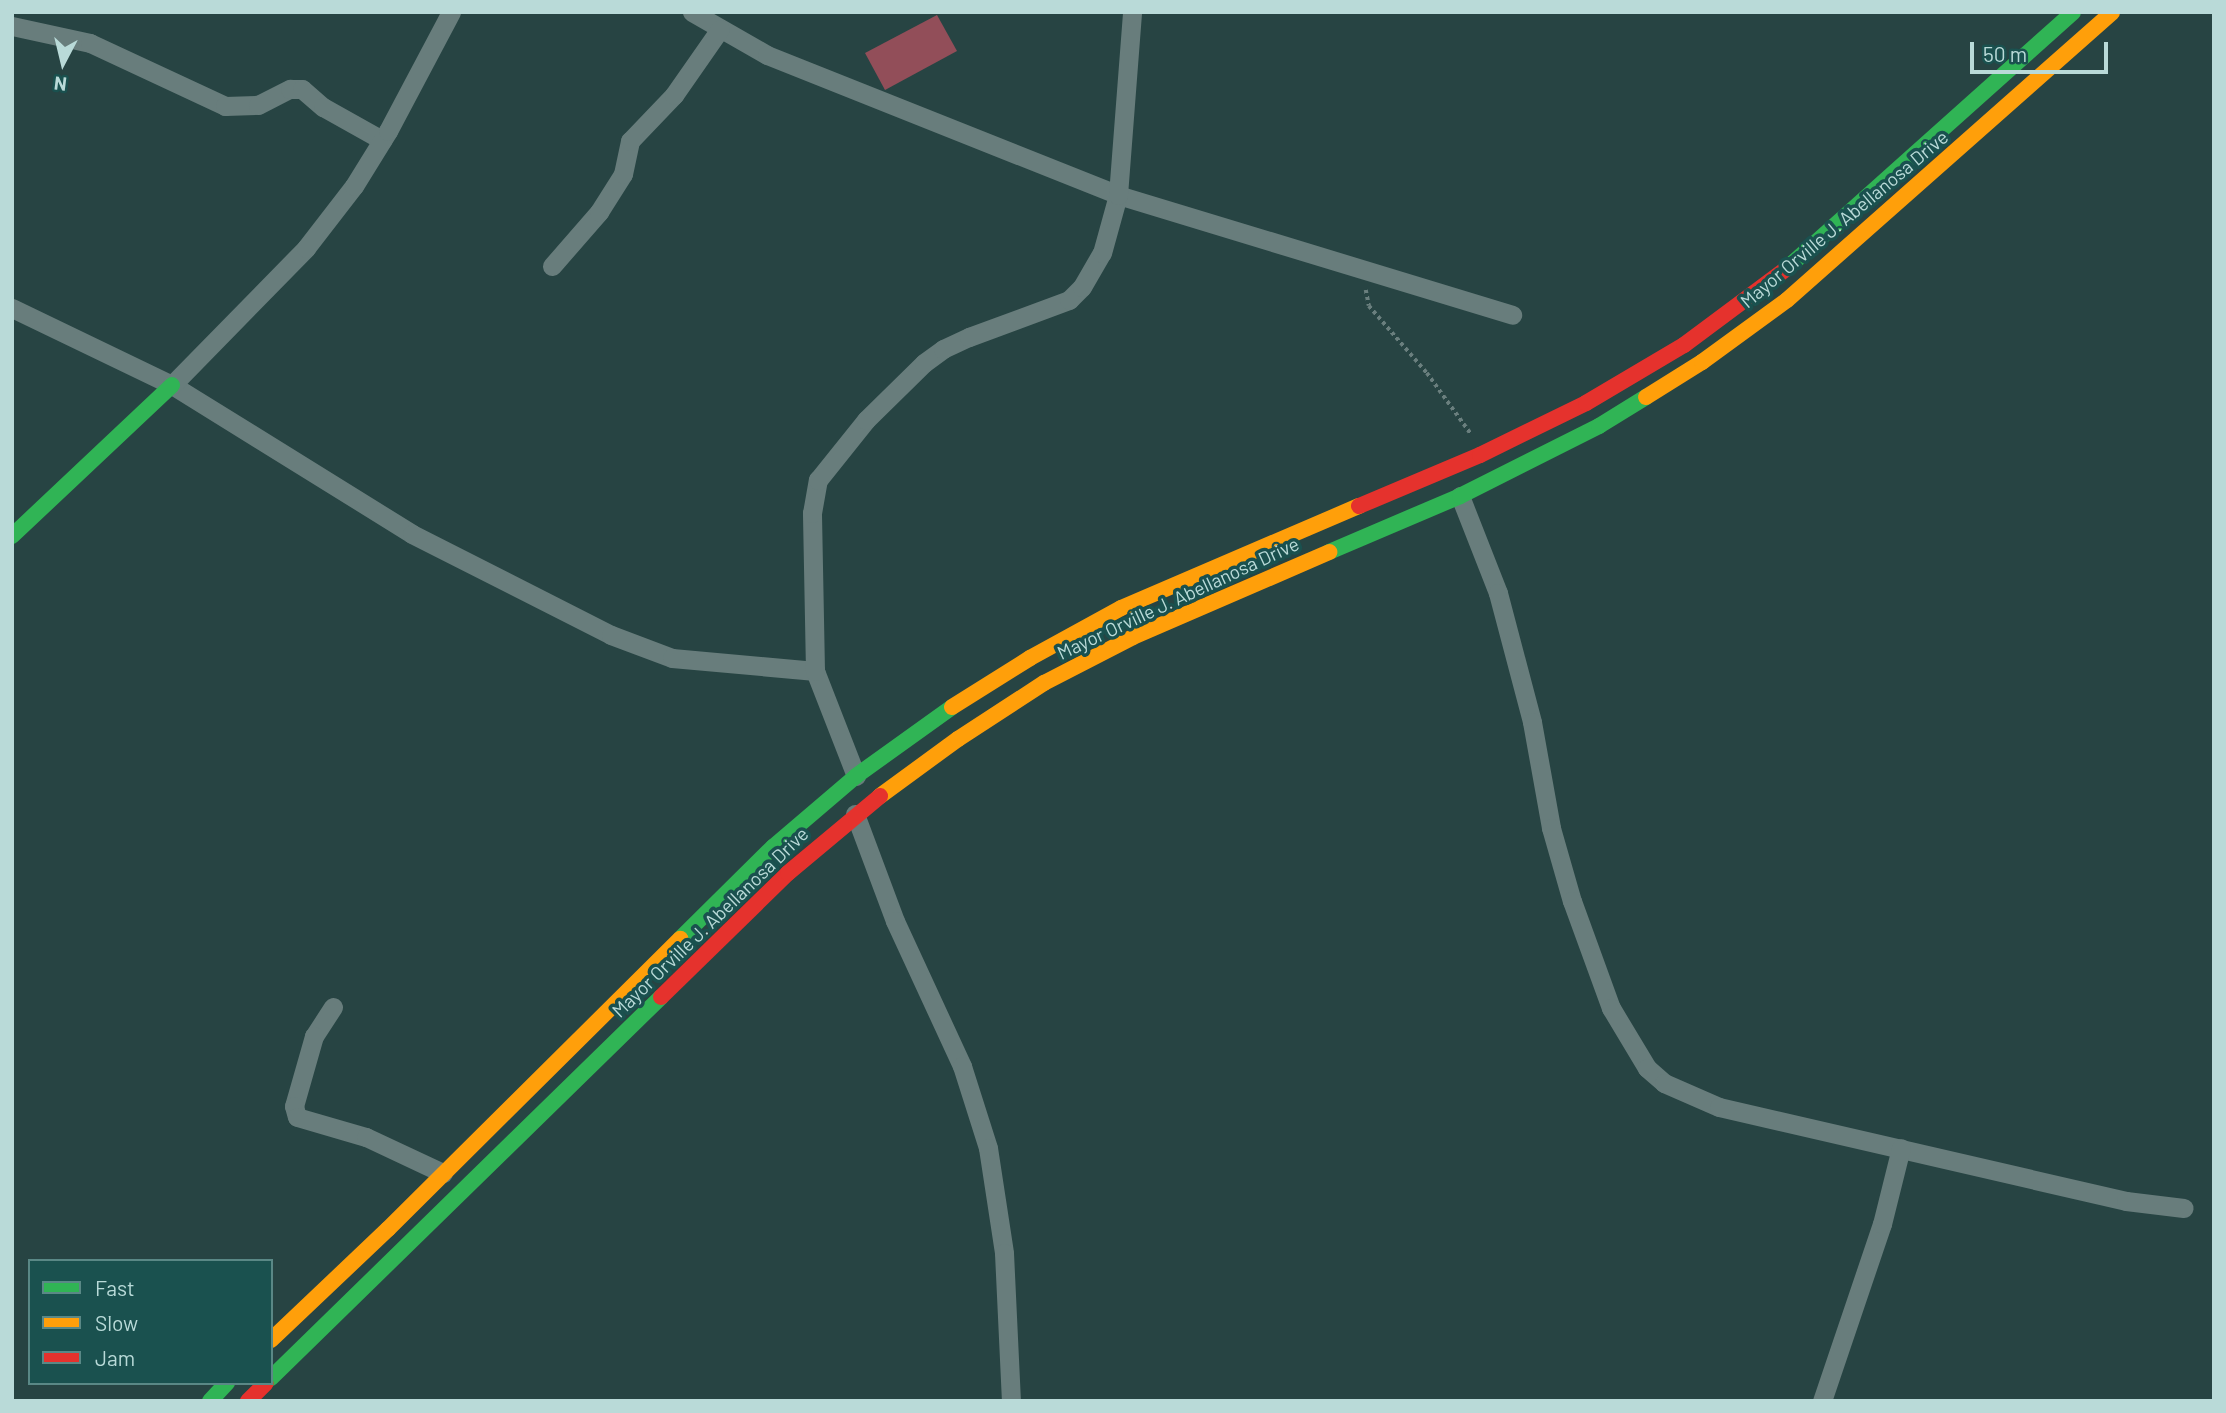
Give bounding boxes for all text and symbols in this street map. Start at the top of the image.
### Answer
north arrow [28,28,98,98]
scale bar [1974,28,2112,72]
text: 50 m [1983,41,2027,66]
text: N [53,72,68,97]
street label: Mayor Orville J. Abellanosa Drive [1736,125,1952,313]
street label: Mayor Orville J. Abellanosa Drive [1054,532,1302,664]
street label: Mayor Orville J. Abellanosa Drive [607,822,813,1022]
legend [28,1259,273,1385]
text: Fast [95,1275,135,1300]
text: Slow [95,1310,138,1335]
text: Jam [95,1345,135,1370]

